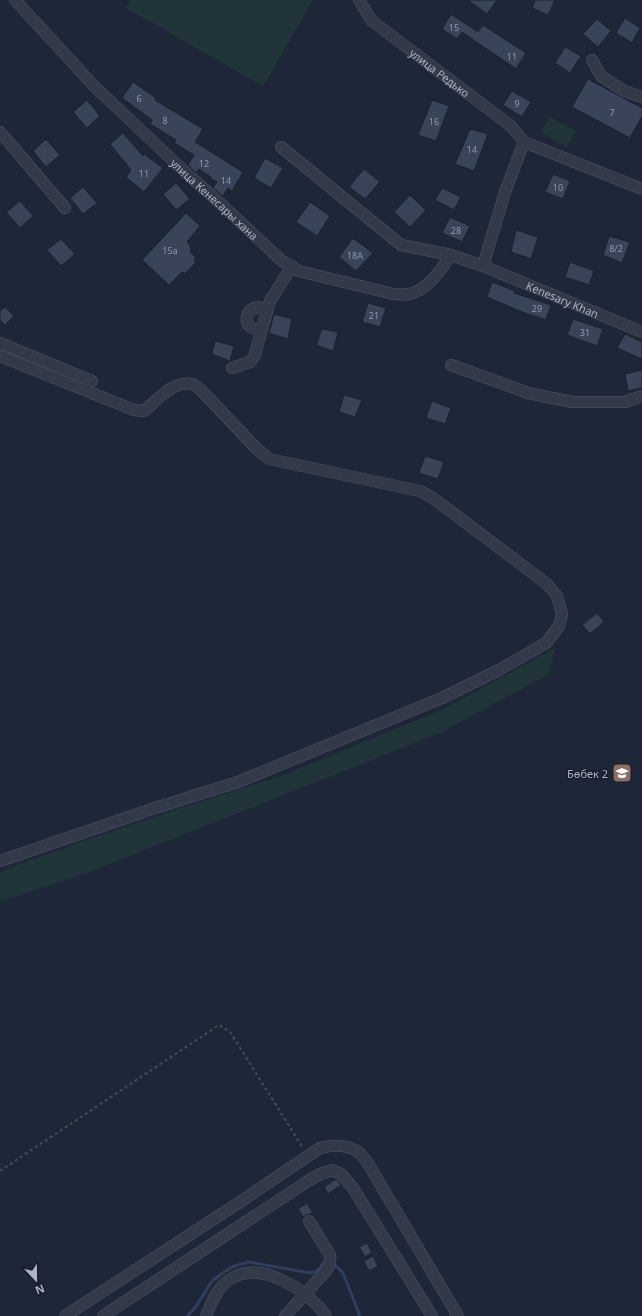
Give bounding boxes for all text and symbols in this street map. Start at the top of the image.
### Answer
house number: 15 [449,21,459,34]
street label: улица Редько [407,45,473,100]
house number: 11 [507,50,517,63]
house number: 6 [136,92,142,105]
house number: 9 [514,97,520,110]
house number: 7 [609,106,615,119]
house number: 8 [162,114,168,127]
house number: 16 [429,115,439,128]
house number: 14 [467,143,477,156]
street label: улица Кенесары хана [168,155,262,243]
house number: 12 [199,157,209,170]
house number: 11 [139,167,149,180]
house number: 14 [221,174,231,187]
house number: 10 [553,181,563,194]
house number: 28 [451,224,461,237]
house number: 8/2 [609,242,623,255]
house number: 15а [162,244,178,257]
house number: 18А [347,249,363,262]
street label: Kenesary Khan [524,277,601,321]
house number: 29 [532,302,542,315]
house number: 21 [369,309,379,322]
house number: 31 [580,326,590,339]
school or university icon: Бөбек 2 [611,762,633,784]
place label: Бөбек 2 [567,766,608,781]
north arrow [16,1260,56,1300]
text: N [33,1281,47,1298]

